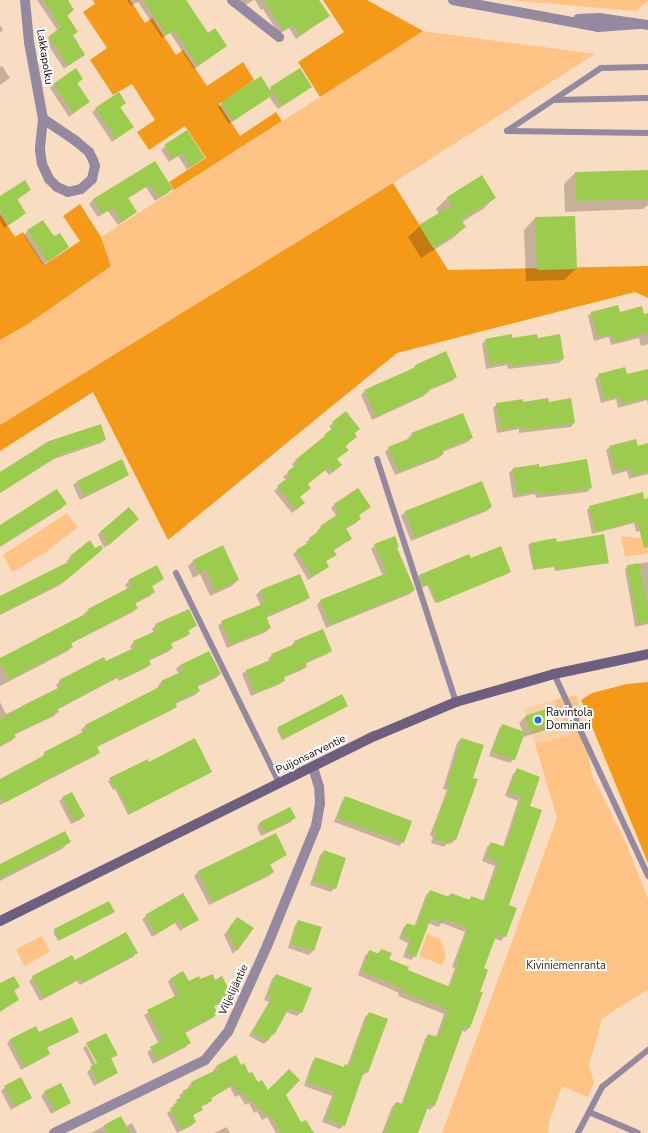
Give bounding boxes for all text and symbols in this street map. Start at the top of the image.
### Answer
street label: Lakkapolku [33,28,55,86]
place label: Ravintola Dominari [546,707,593,733]
marker: Ravintola Dominari [533,715,543,725]
street label: Puijonsarventie [274,732,348,778]
park label: Kiviniemenranta [526,959,606,973]
street label: Viljelijäntie [216,962,252,1018]

